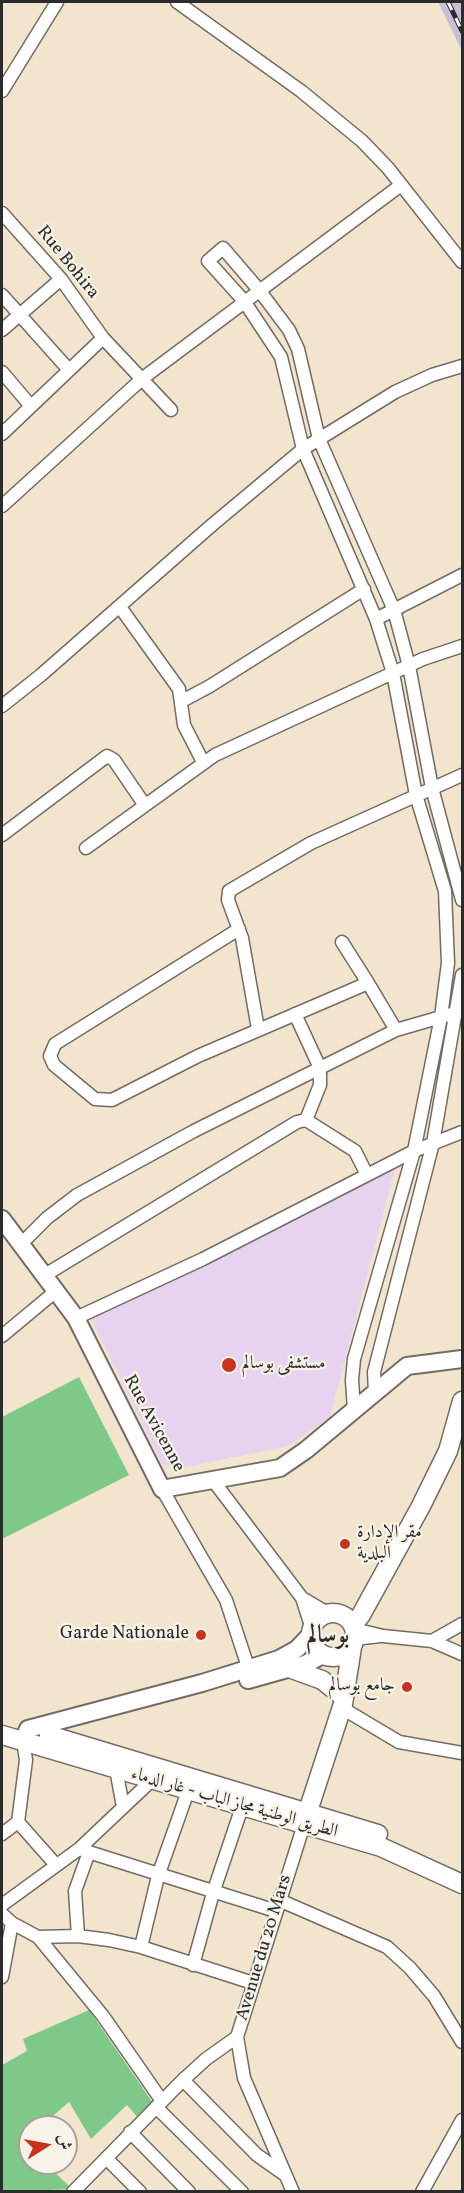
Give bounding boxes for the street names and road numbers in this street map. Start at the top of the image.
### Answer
street label: Rue Bohira [31,222,103,304]
street label: Rue Avicenne [117,1372,189,1476]
street label: الطريق الوطنية مجاز الباب - غار الدماء [128,1764,340,1844]
street label: Avenue du 20 Mars [233,1873,297,2023]

